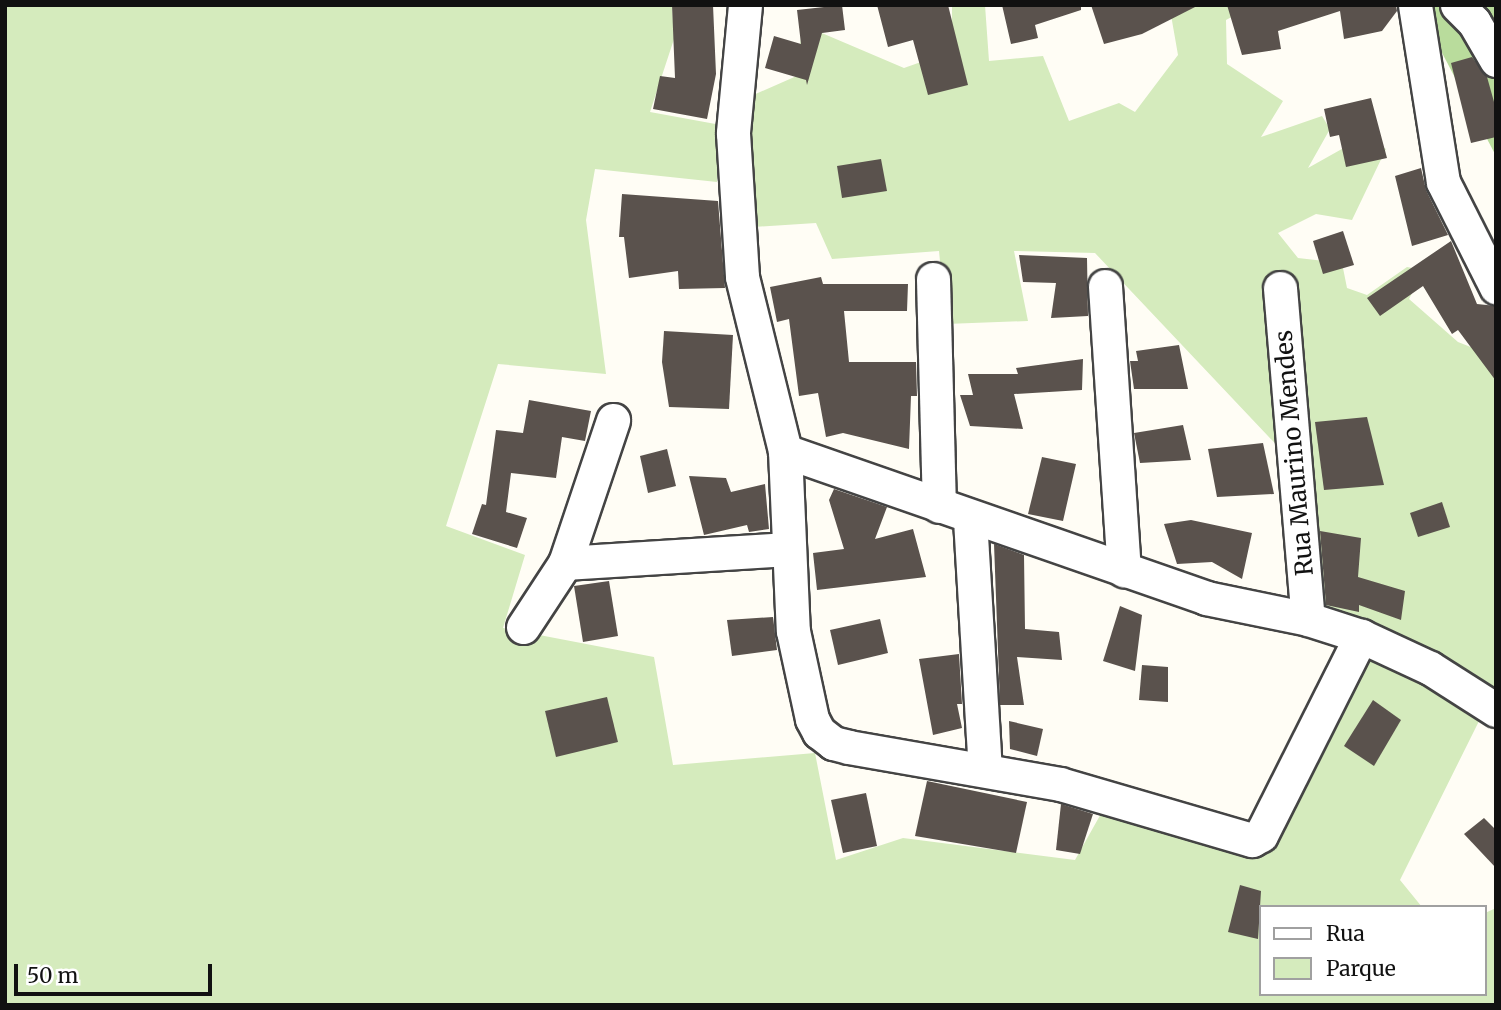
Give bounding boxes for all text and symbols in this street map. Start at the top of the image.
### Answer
street label: Rua Maurino Mendes [1269,329,1319,577]
legend [1260,905,1487,996]
text: Rua [1326,920,1365,947]
scale bar [18,950,215,994]
text: Parque [1326,955,1396,982]
text: 50 m [27,962,78,989]

